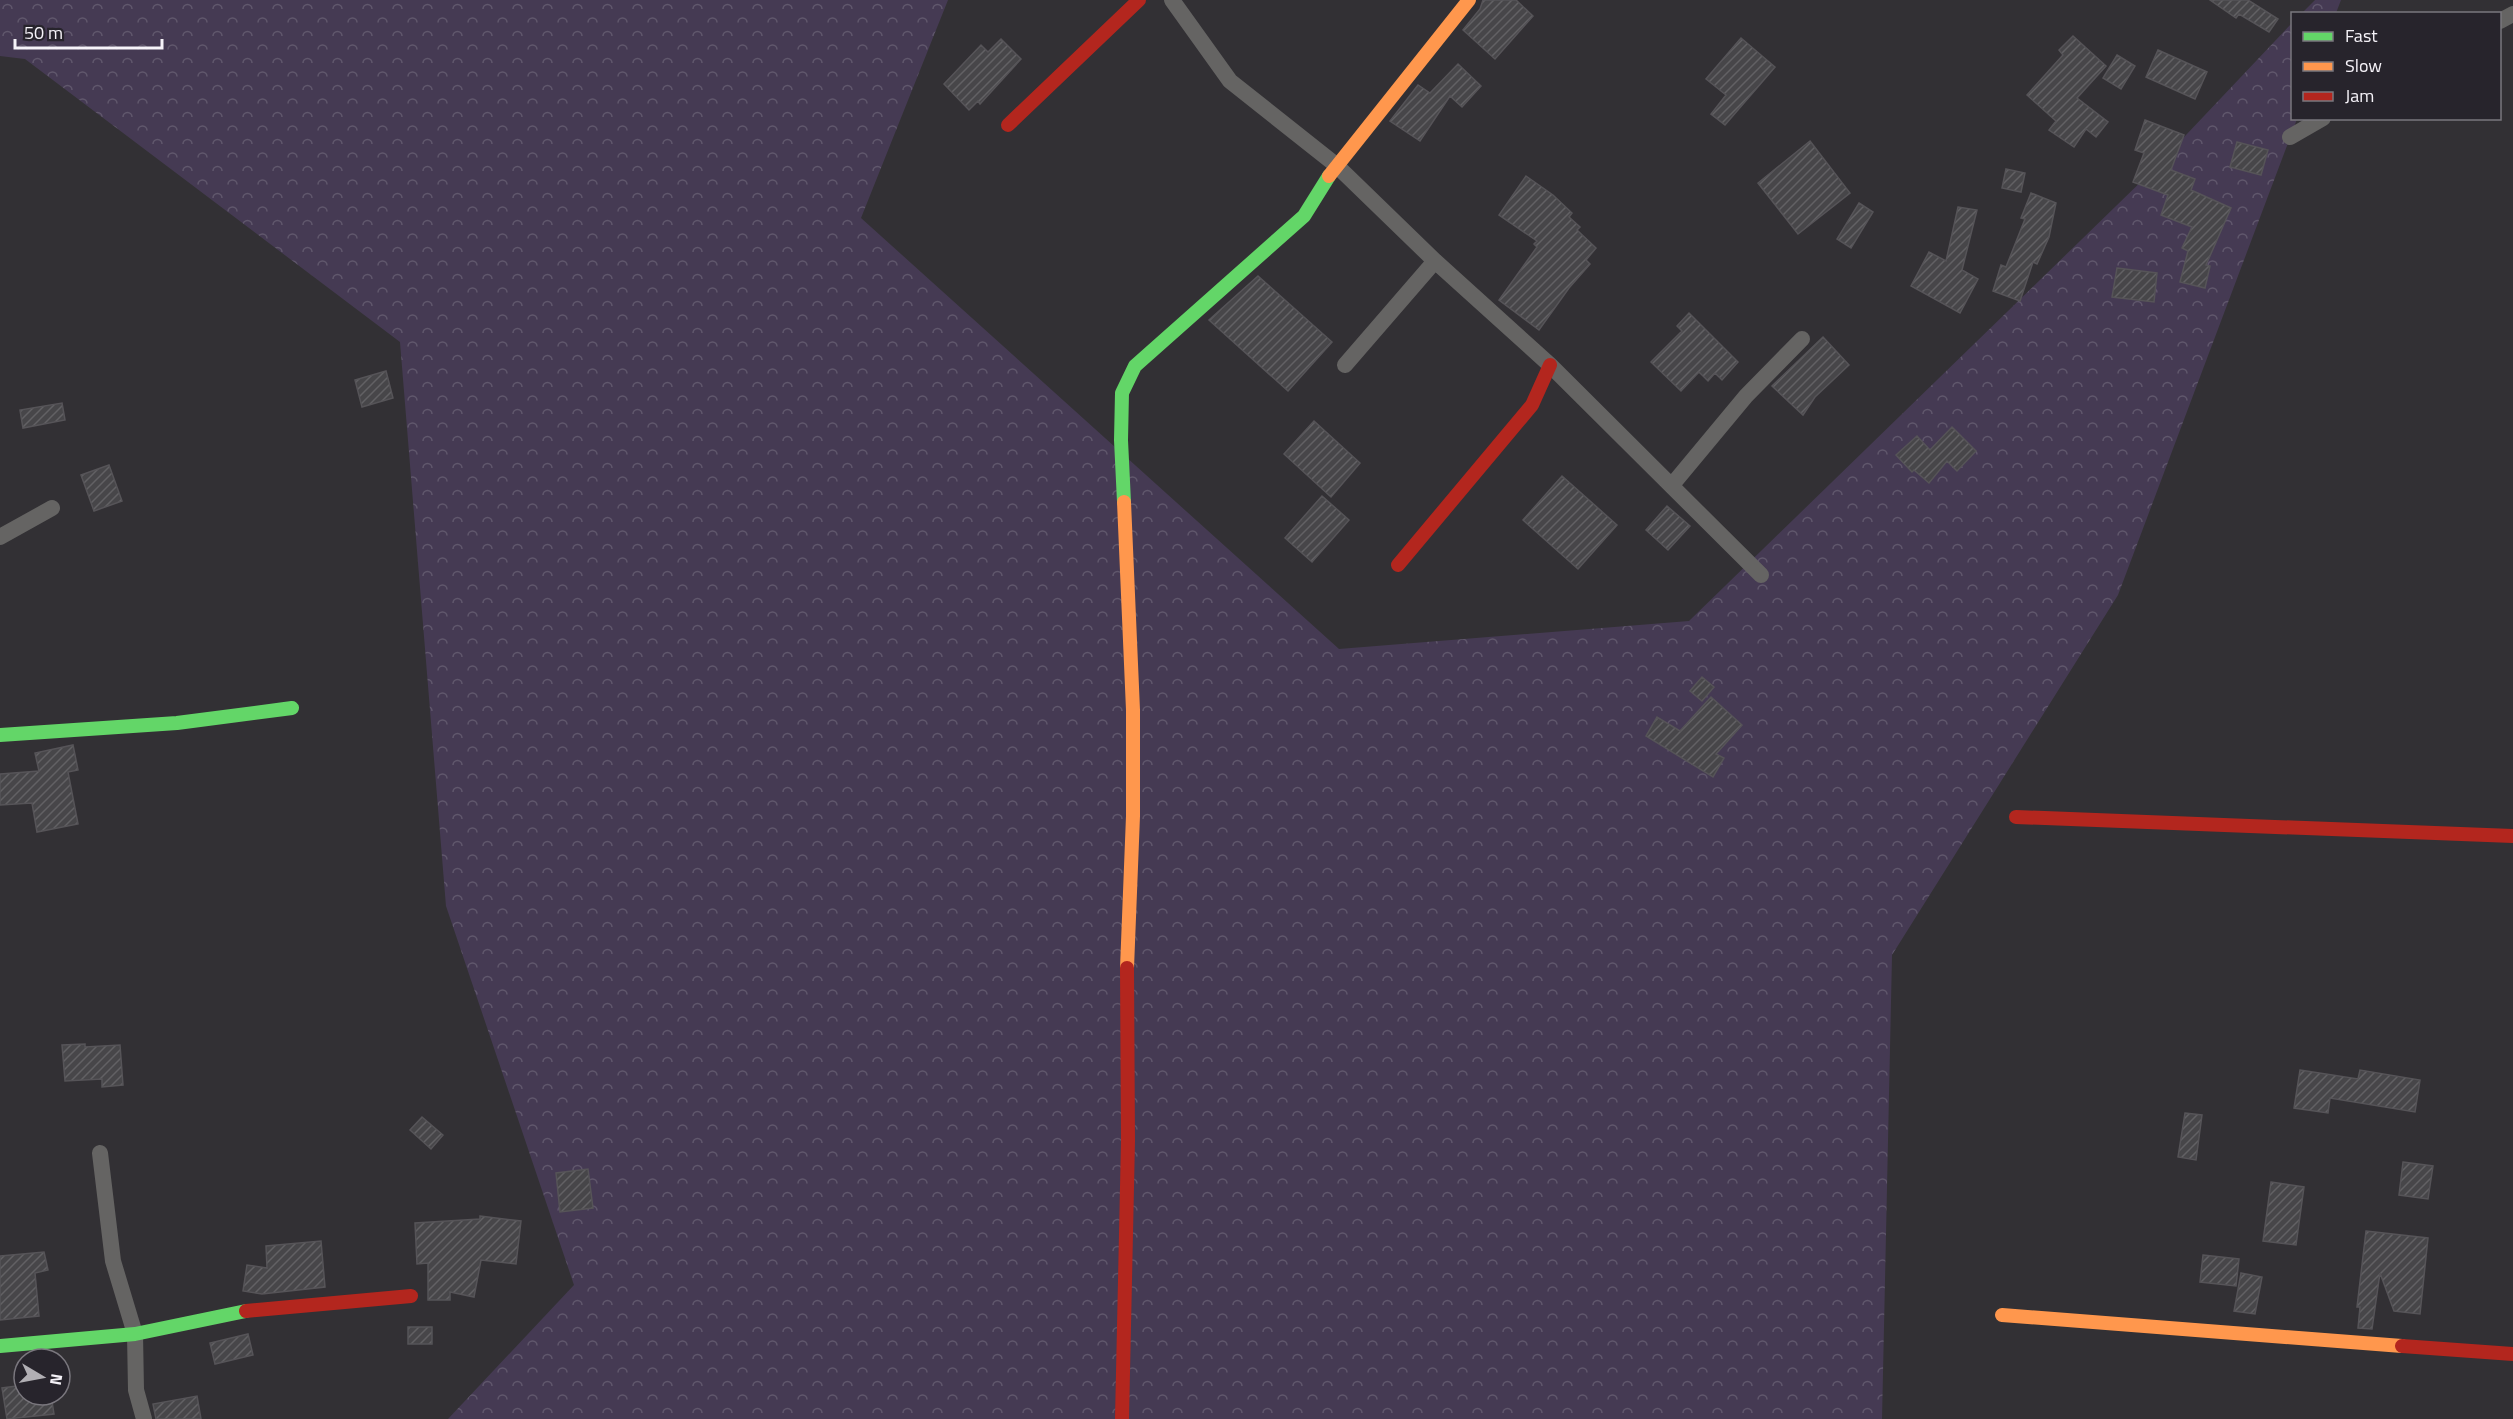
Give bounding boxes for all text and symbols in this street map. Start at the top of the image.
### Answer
scale bar [15,12,162,50]
legend [2291,12,2501,120]
text: 50 m [24,19,63,46]
text: Fast [2345,22,2378,49]
text: Slow [2345,52,2382,79]
text: Jam [2345,82,2374,109]
north arrow [12,1347,72,1407]
text: N [44,1372,70,1387]

